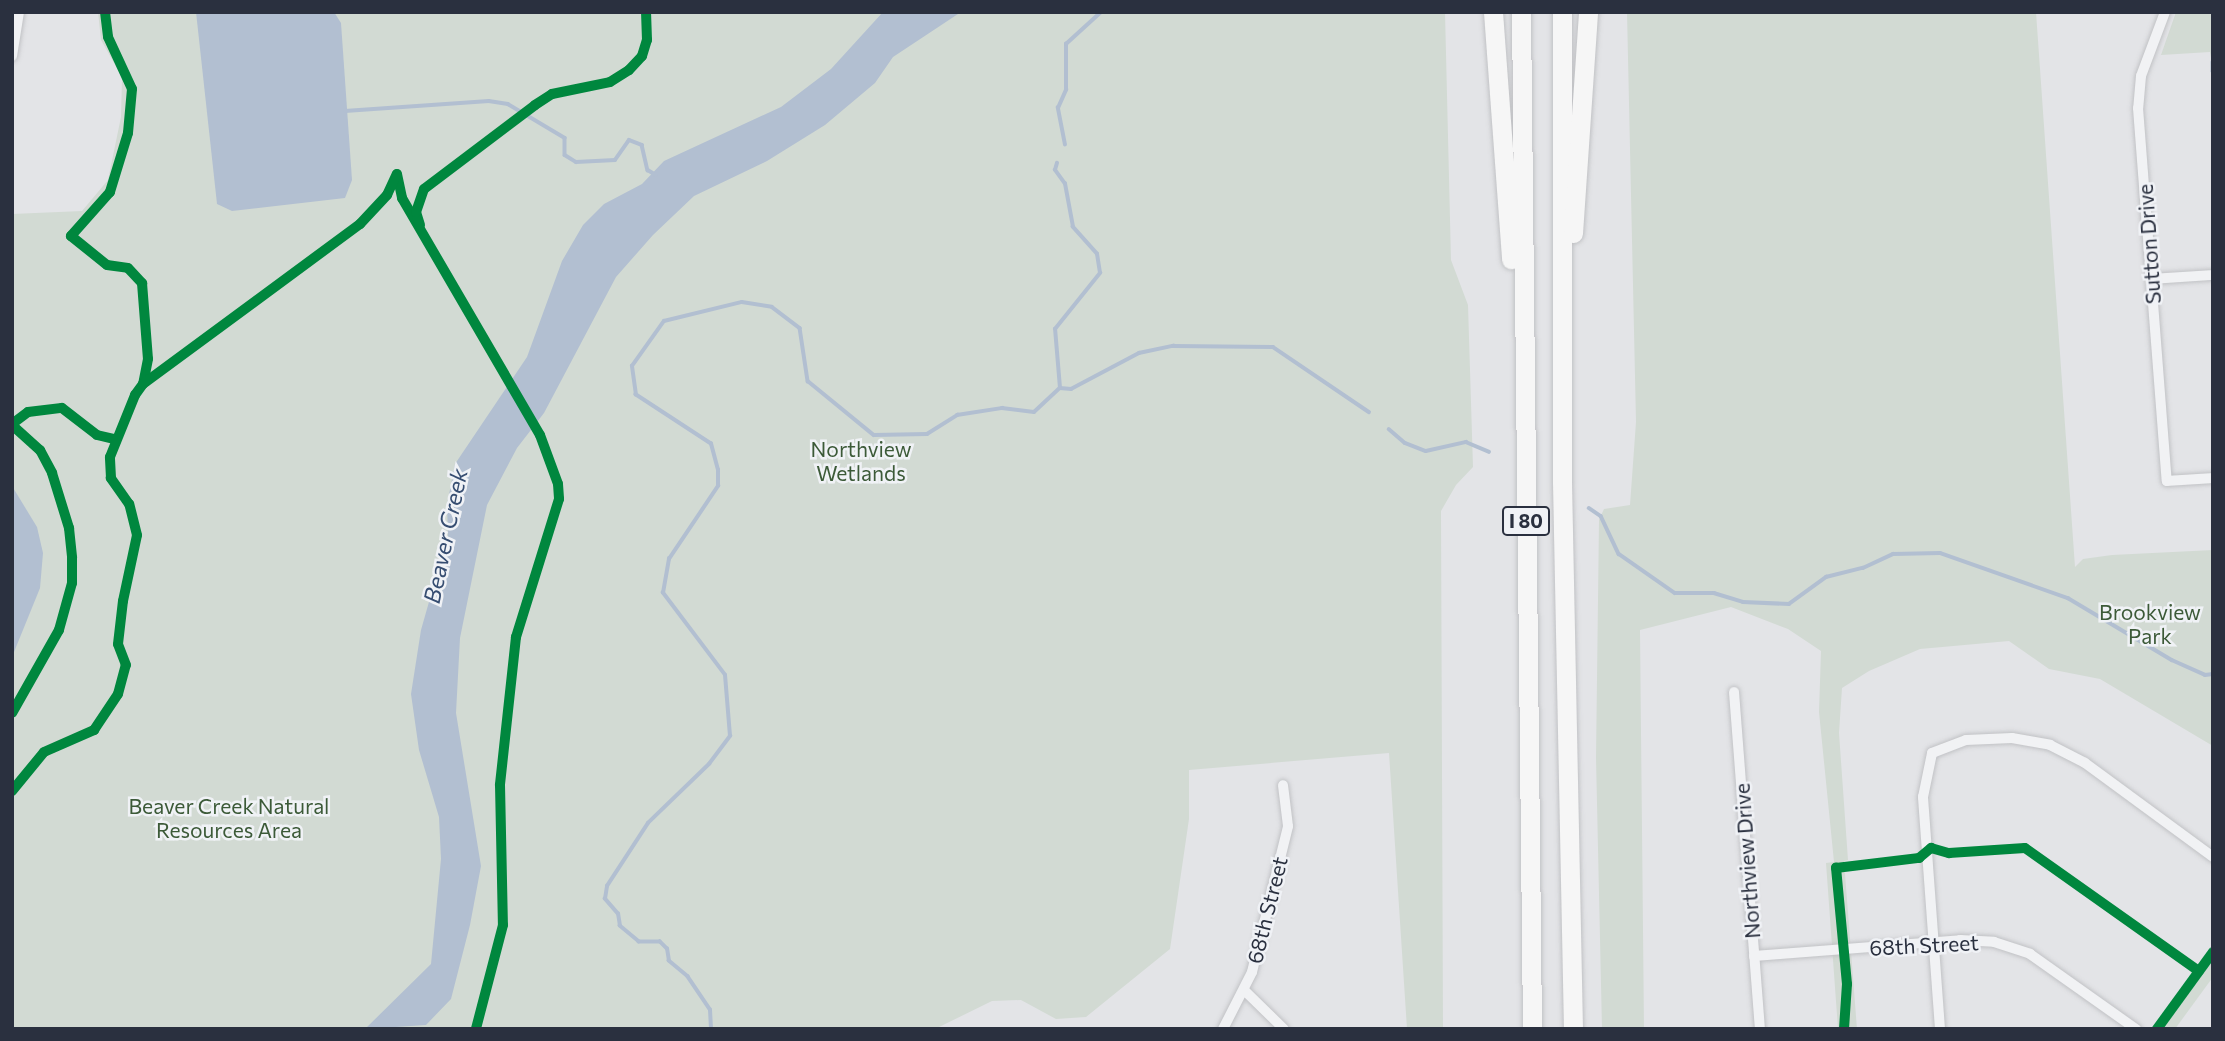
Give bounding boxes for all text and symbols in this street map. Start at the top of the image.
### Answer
street label: Sutton Drive [2132,183,2166,305]
park label: Northview Wetlands [811,436,911,486]
water label: Beaver Creek [417,466,473,606]
road number: I 80 [1502,506,1550,536]
park label: Brookview Park [2099,599,2201,649]
street label: Northview Drive [1729,782,1765,940]
park label: Beaver Creek Natural Resources Area [129,793,329,843]
street label: 68th Street [1242,854,1292,966]
street label: 68th Street [1869,930,1979,960]

